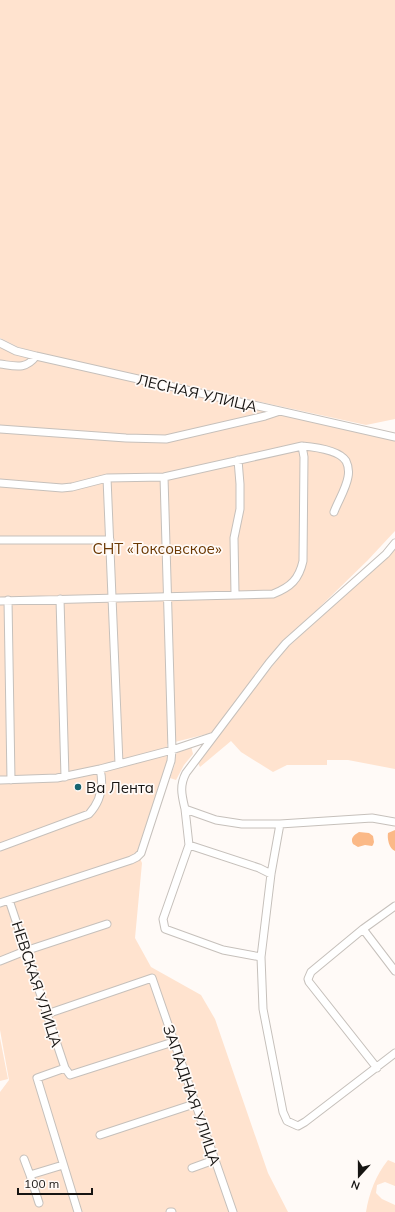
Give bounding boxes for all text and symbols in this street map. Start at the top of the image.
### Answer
street label: ЛЕСНАЯ УЛИЦА [135,370,259,416]
park label: СНТ «Токсовское» [92,539,222,558]
place label: Ва Лента [86,778,154,797]
marker: Ва Лента [73,782,83,792]
street label: НЕВСКАЯ УЛИЦА [8,919,66,1049]
street label: ЗАПАДНАЯ УЛИЦА [159,1022,225,1168]
north arrow [339,1156,379,1196]
scale bar [18,1170,92,1196]
text: 100 m [24,1176,59,1191]
text: N [349,1177,362,1193]

